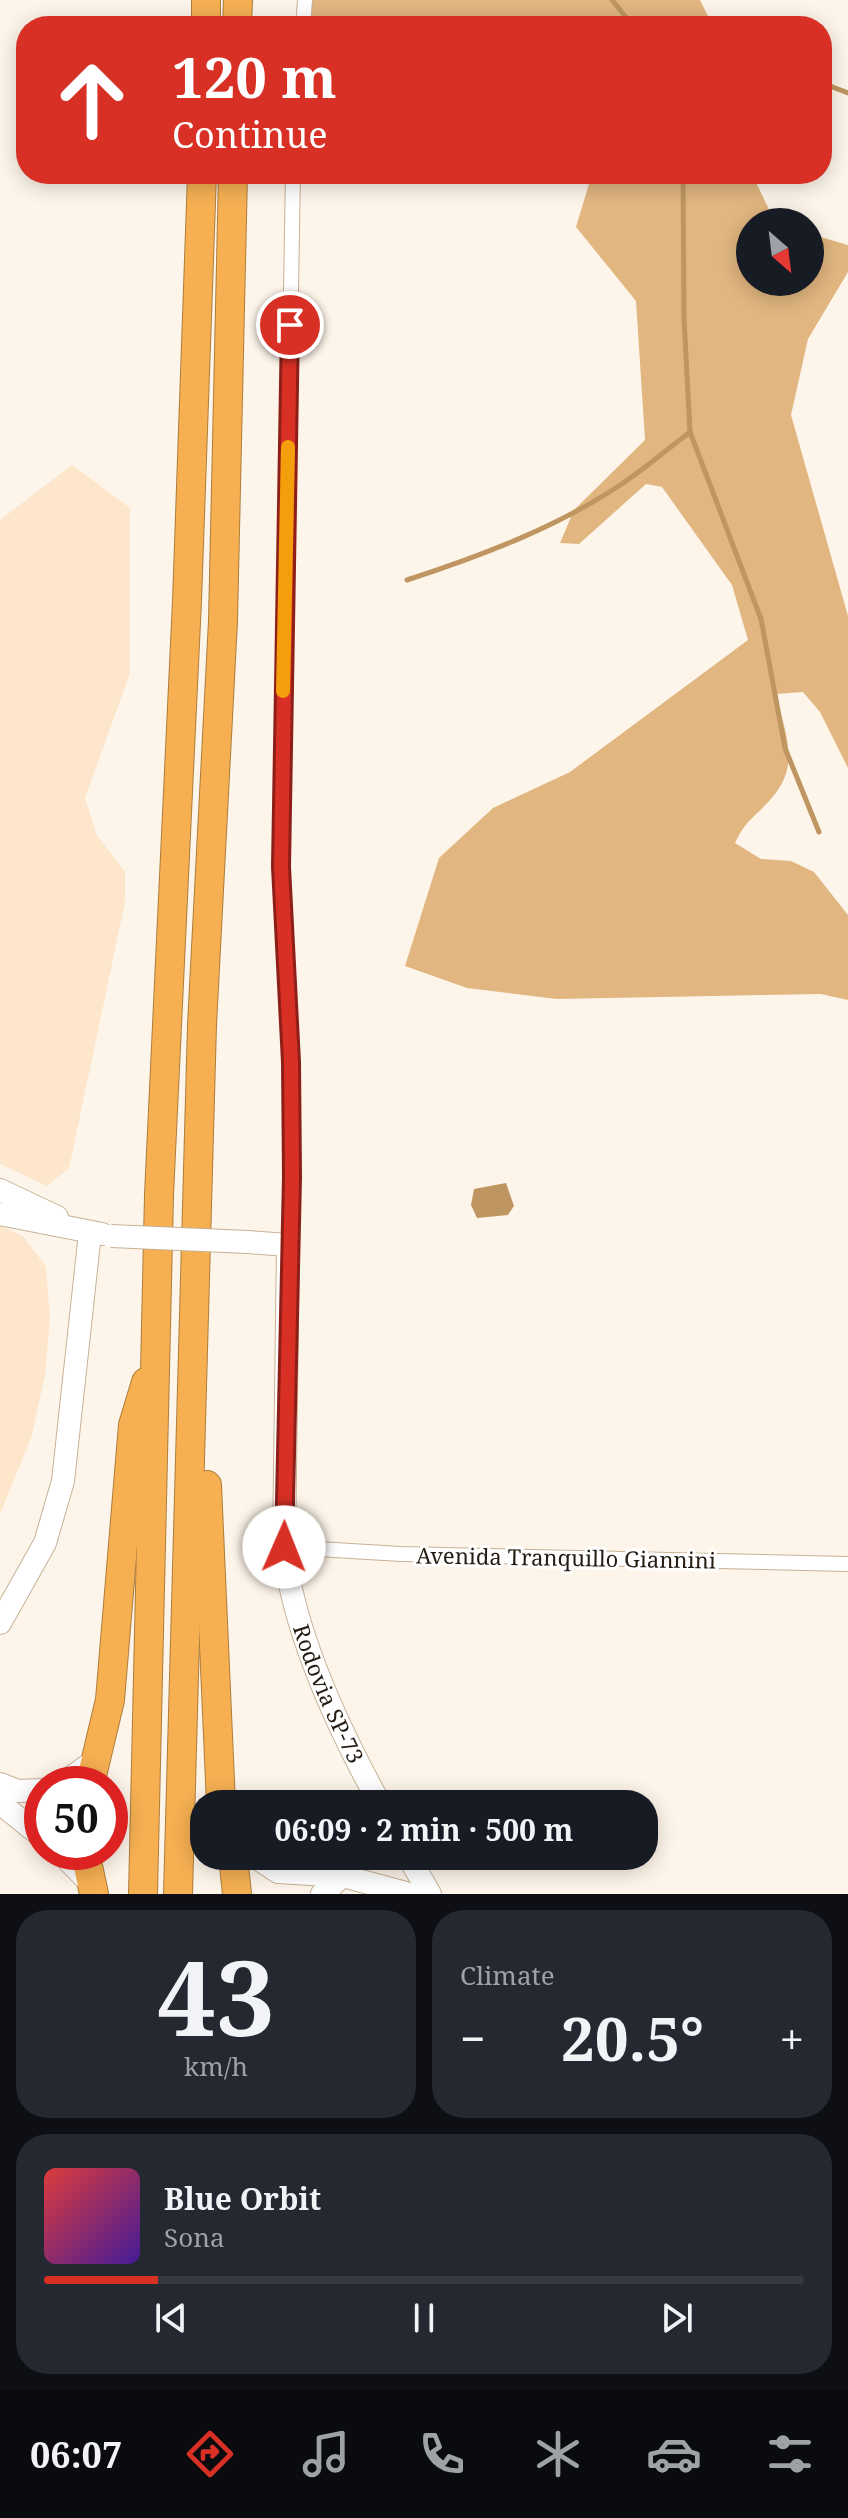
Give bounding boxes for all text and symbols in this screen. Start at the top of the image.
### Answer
text: 120 m [172,38,337,114]
icon: ahead [40,48,144,152]
text: Continue [172,110,328,159]
north arrow [736,208,824,296]
map controls [736,208,824,296]
pin [256,291,324,359]
icon: arrive [268,303,312,347]
position arrow [242,1505,326,1589]
street label: Avenida Tranquillo Giannini [416,1539,716,1575]
street label: Rodovia SP-73 [287,1620,372,1768]
speed limit sign: 50 [24,1766,128,1870]
text: 06:09 · 2 min · 500 m [275,1809,573,1850]
text: 43 [157,1925,275,2066]
text: Climate [460,1957,555,1993]
text: 20.5° [561,1997,704,2079]
text: − [460,2008,485,2068]
text: + [779,2008,804,2068]
text: km/h [184,2048,248,2084]
text: Blue Orbit [164,2178,321,2219]
text: Sona [164,2219,225,2255]
icon: previous [149,2296,193,2340]
icon: pause [402,2296,446,2340]
icon: next [655,2296,699,2340]
icon: directions [182,2426,238,2482]
icon: music [298,2426,354,2482]
icon: phone [414,2426,470,2482]
icon: climate [530,2426,586,2482]
icon: car [646,2426,702,2482]
icon: filters [762,2426,818,2482]
text: 06:07 [30,2430,122,2479]

